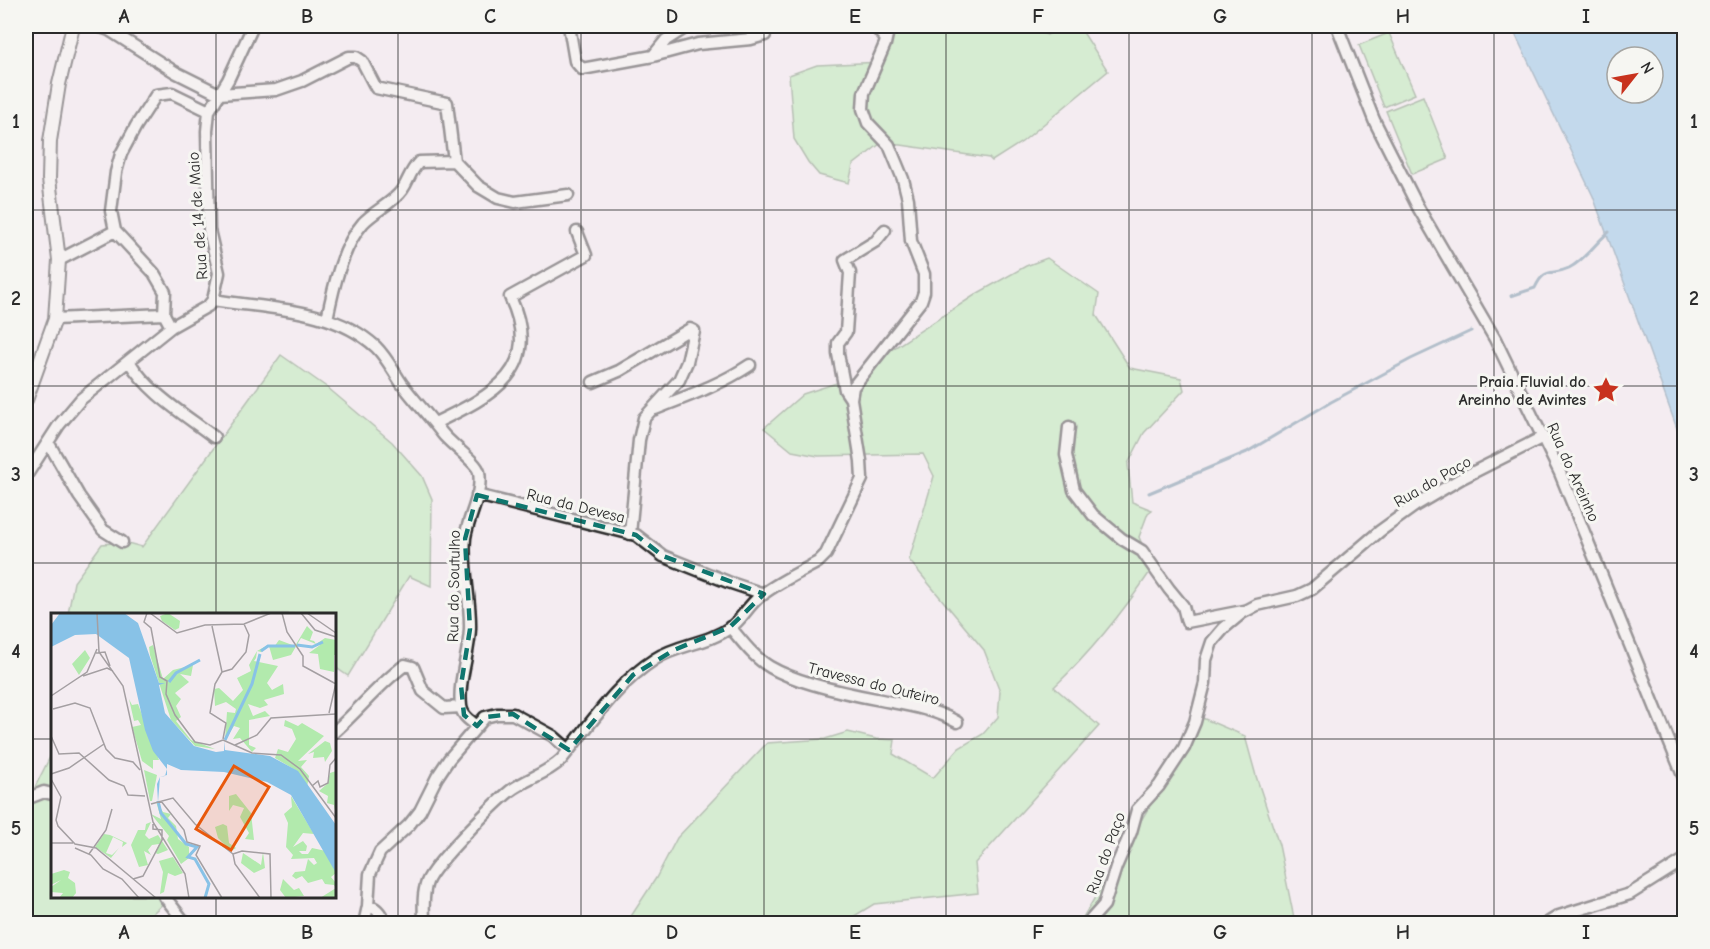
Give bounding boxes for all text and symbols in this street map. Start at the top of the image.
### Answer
text: A [118,5,130,28]
text: B [301,5,313,28]
text: C [484,5,496,28]
text: D [666,5,678,28]
text: E [849,5,861,28]
text: F [1032,5,1044,28]
text: G [1213,5,1227,28]
text: H [1396,5,1410,28]
text: I [1582,5,1590,28]
north arrow [1605,45,1665,105]
text: N [1637,59,1657,77]
text: 1 [12,110,20,133]
text: 1 [1690,110,1698,133]
street label: Rua de 14 de Maio [185,151,211,280]
text: 2 [11,287,21,310]
text: 2 [1689,287,1699,310]
place label: Praia Fluvial do Areinho de Avintes [1459,373,1586,409]
place icon: Praia Fluvial do Areinho de Avintes [1591,375,1621,405]
street label: Rua do Areinho [1543,420,1603,525]
street label: Rua do Paço [1391,452,1474,511]
text: 3 [11,463,21,486]
text: 3 [1689,463,1699,486]
street label: Rua da Devesa [525,485,627,527]
street label: Rua do Soutulho [444,530,464,642]
inset map [51,613,336,898]
text: 4 [11,640,21,663]
text: 4 [1689,640,1699,663]
street label: Travessa do Outeiro [806,659,941,709]
street label: Rua do Paço [1083,810,1129,897]
text: 5 [11,817,21,840]
text: 5 [1689,817,1699,840]
text: A [118,921,130,944]
text: B [301,921,313,944]
text: C [484,921,496,944]
text: D [666,921,678,944]
text: E [849,921,861,944]
text: F [1032,921,1044,944]
text: G [1213,921,1227,944]
text: H [1396,921,1410,944]
text: I [1582,921,1590,944]

